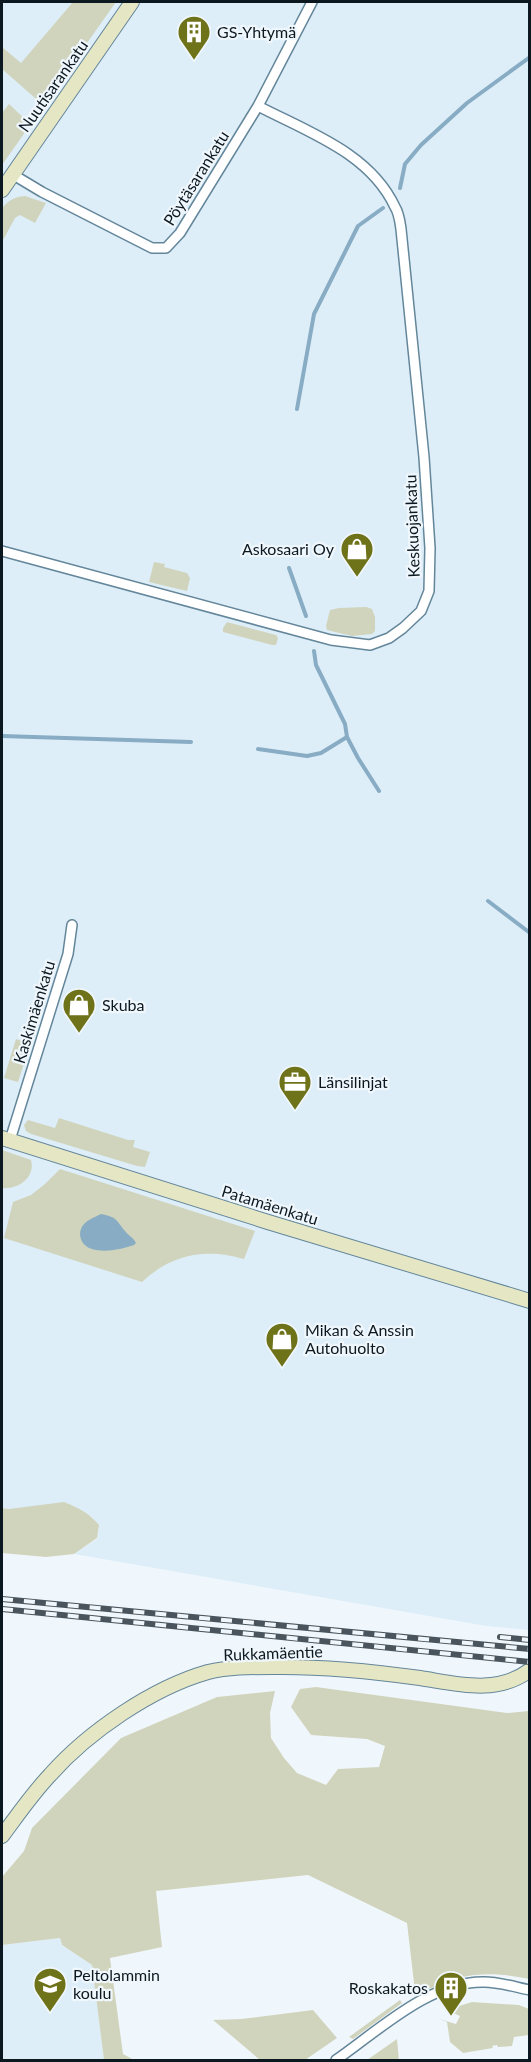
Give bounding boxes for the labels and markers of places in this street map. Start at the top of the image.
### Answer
building icon: GS-Yhtymä [176,14,212,61]
place label: GS-Yhtymä [217,22,296,41]
shop icon: Askosaari Oy [339,531,375,578]
place label: Askosaari Oy [242,539,335,558]
shop icon: Skuba [61,987,97,1034]
place label: Skuba [102,995,145,1014]
office icon: Länsilinjat [277,1064,313,1111]
place label: Länsilinjat [318,1072,388,1091]
place label: Mikan & Anssin Autohuolto [305,1320,414,1357]
shop icon: Mikan & Anssin Autohuolto [264,1321,300,1368]
place label: Peltolammin koulu [73,1965,160,2002]
school or university icon: Peltolammin koulu [32,1966,68,2013]
building icon: Roskakatos [433,1970,469,2017]
place label: Roskakatos [349,1978,428,1997]

